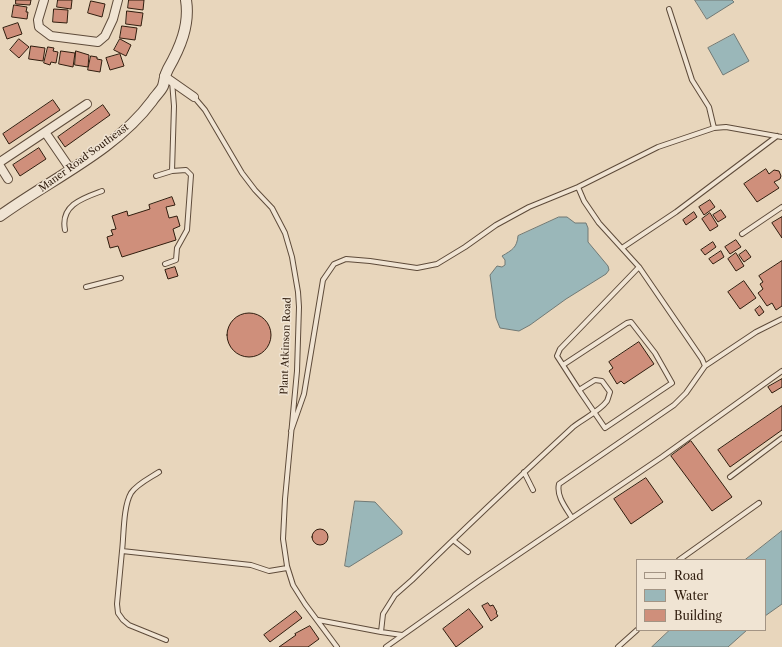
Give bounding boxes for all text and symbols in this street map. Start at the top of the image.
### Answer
street label: Maner Road Southeast [37,121,131,195]
street label: Plant Atkinson Road [278,297,294,395]
legend [636,559,766,631]
text: Road [674,568,704,583]
text: Water [674,588,708,603]
text: Building [674,608,722,623]

